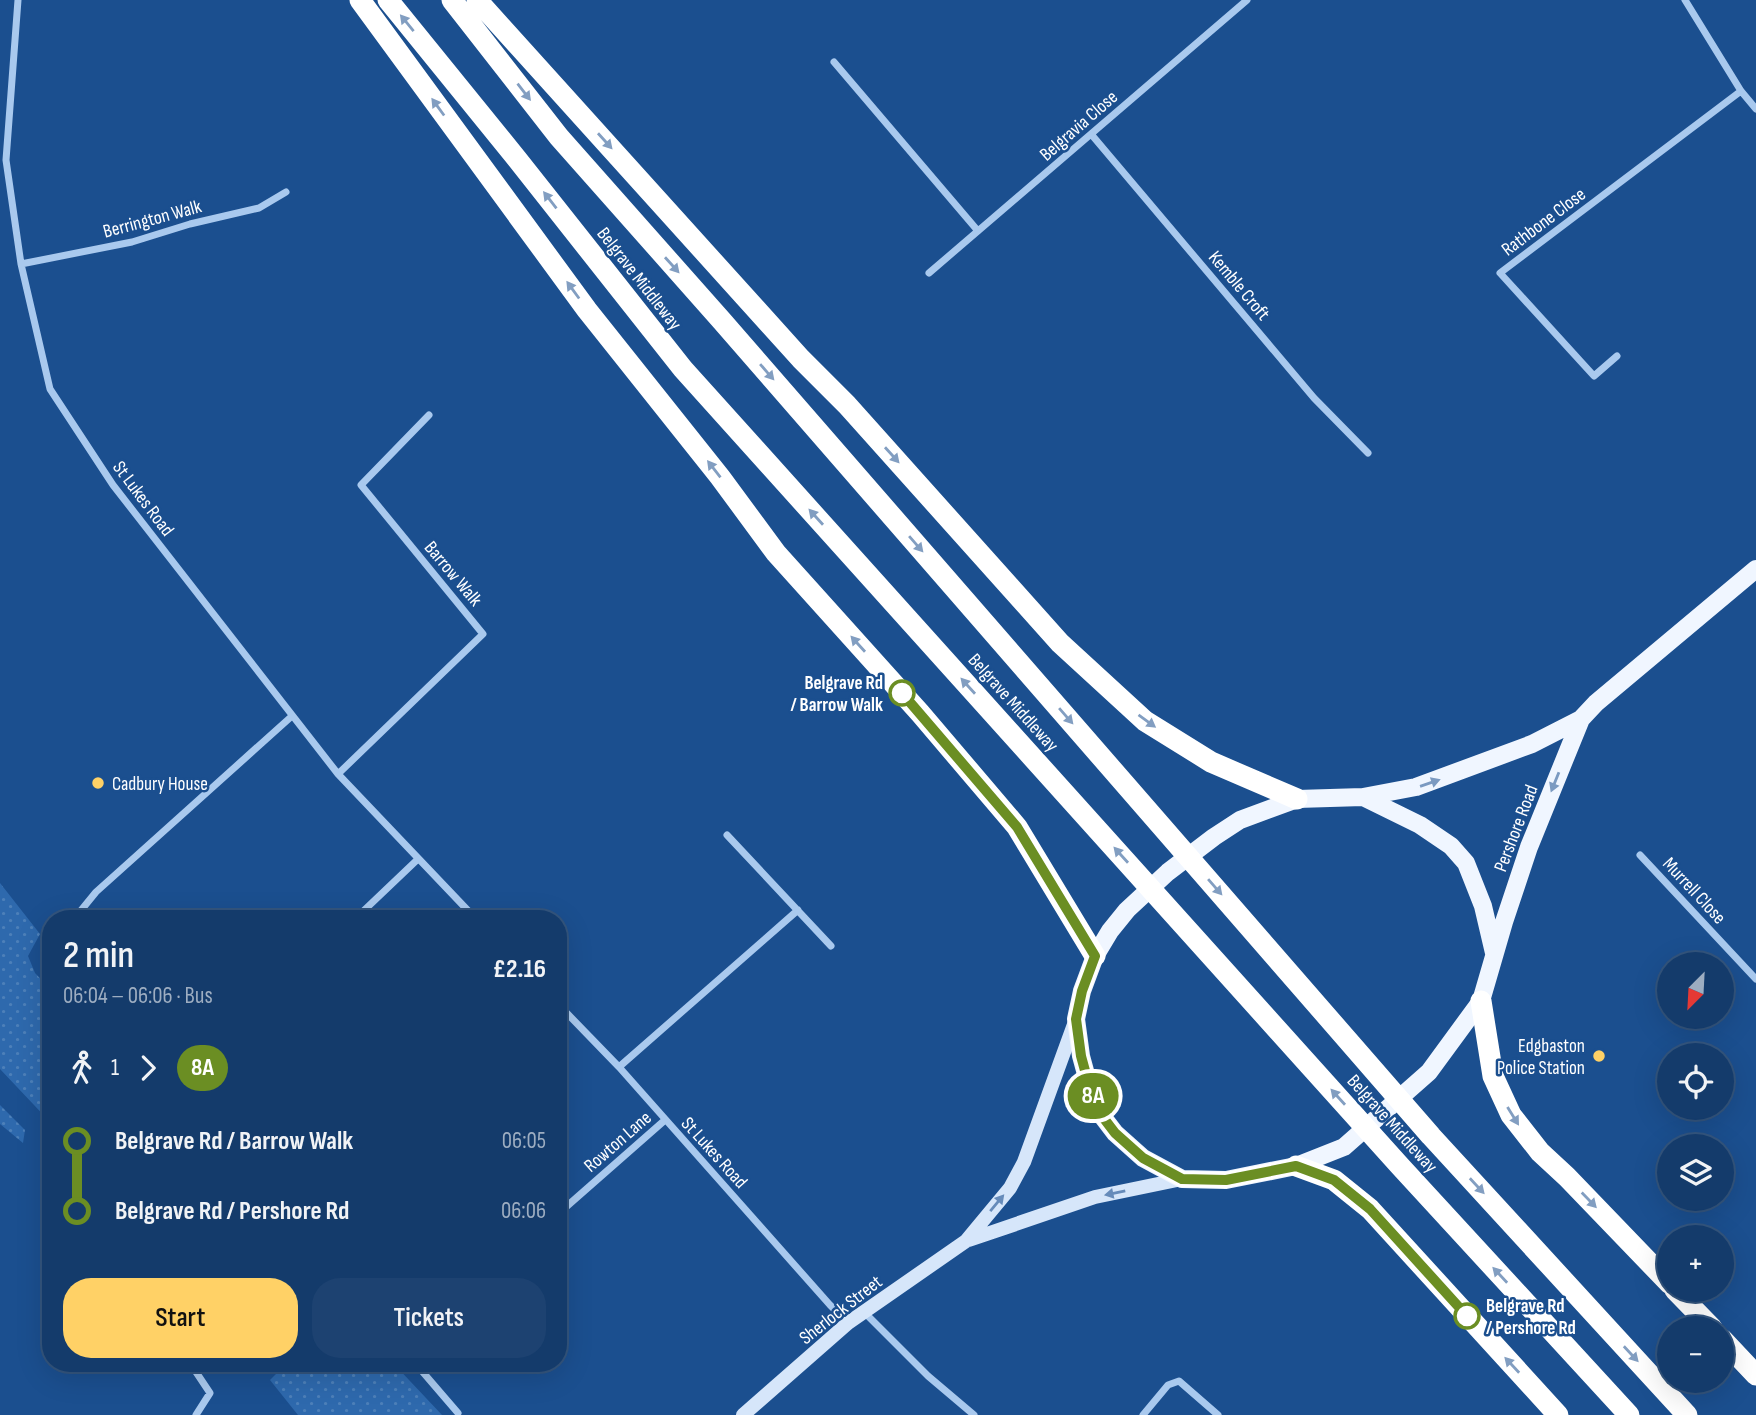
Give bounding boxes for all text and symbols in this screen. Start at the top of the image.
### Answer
one-way arrow [399,14,414,32]
one-way arrow [517,83,532,101]
street label: Belgravia Close [1035,86,1123,166]
one-way arrow [431,98,445,116]
one-way arrow [597,132,613,149]
street label: Rathbone Close [1497,183,1591,261]
one-way arrow [542,191,557,209]
street label: Berrington Walk [101,195,205,244]
street label: Belgrave Middleway [592,223,686,335]
street label: Kemble Croft [1203,247,1275,326]
one-way arrow [664,256,680,273]
one-way arrow [566,281,580,299]
one-way arrow [759,364,774,381]
one-way arrow [884,447,900,464]
street label: St Lukes Road [107,457,178,541]
one-way arrow [706,460,721,478]
one-way arrow [808,508,824,526]
one-way arrow [908,535,924,553]
street label: Barrow Walk [419,537,487,612]
one-way arrow [850,635,866,653]
street label: Belgrave Middleway [963,649,1063,757]
place label: Belgrave Rd / Barrow Walk [790,672,883,717]
one-way arrow [961,678,977,695]
marker: Belgrave Rd / Barrow Walk [889,680,915,706]
one-way arrow [1057,707,1073,724]
one-way arrow [1138,714,1156,728]
one-way arrow [1550,771,1561,792]
place label: Cadbury House [112,773,208,796]
marker: Cadbury House [90,775,106,791]
one-way arrow [1420,777,1441,788]
street label: Pershore Road [1489,782,1543,875]
one-way arrow [1113,847,1129,864]
street label: Murrell Close [1657,853,1730,929]
one-way arrow [1207,879,1222,896]
text: 2 min [63,933,134,978]
north arrow [1657,952,1734,1029]
map controls [1657,952,1734,1393]
text: £2.16 [493,954,546,985]
text: 06:04 – 06:06 · Bus [63,982,213,1010]
place label: Edgbaston Police Station [1497,1035,1585,1080]
button: locate [1657,1043,1734,1120]
marker: Edgbaston Police Station [1591,1048,1607,1064]
icon: walk [63,1049,101,1087]
icon: forward [129,1049,167,1087]
text: 8A [191,1053,214,1082]
text: 1 [111,1054,119,1082]
street label: Belgrave Middleway [1342,1070,1442,1178]
line badge: 8A [1062,1073,1124,1119]
text: 8A [1082,1081,1104,1110]
one-way arrow [1331,1089,1347,1106]
one-way arrow [1506,1106,1519,1126]
street label: Rowton Lane [580,1107,656,1178]
street label: St Lukes Road [676,1113,752,1193]
text: Belgrave Rd / Barrow Walk [115,1126,353,1157]
text: 06:05 [502,1127,546,1155]
button: layers [1657,1134,1734,1211]
one-way arrow [1469,1177,1485,1195]
one-way arrow [1104,1188,1126,1199]
one-way arrow [1580,1191,1596,1208]
one-way arrow [990,1195,1005,1213]
text: Belgrave Rd / Pershore Rd [115,1196,349,1227]
text: 06:06 [501,1197,546,1225]
button: + [1657,1225,1734,1302]
one-way arrow [1493,1266,1509,1283]
street label: Sherlock Street [795,1271,887,1350]
button: Start [63,1278,298,1358]
button: Tickets [312,1278,546,1358]
place label: Belgrave Rd / Pershore Rd [1486,1295,1576,1340]
marker: Belgrave Rd / Pershore Rd [1454,1303,1480,1329]
button: − [1657,1316,1734,1393]
one-way arrow [1622,1345,1638,1362]
one-way arrow [1504,1356,1520,1374]

